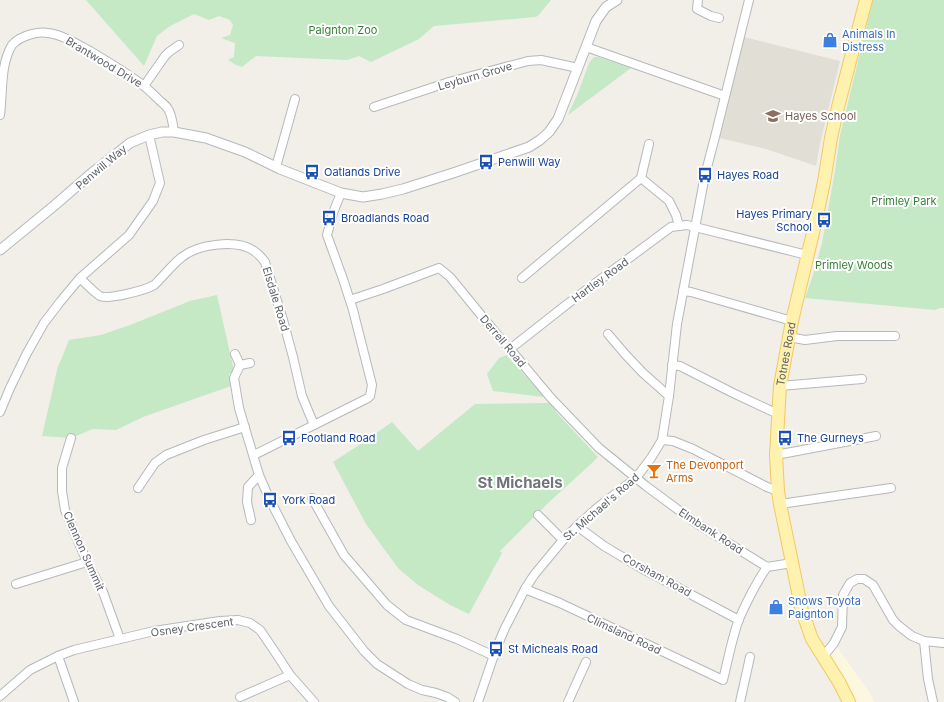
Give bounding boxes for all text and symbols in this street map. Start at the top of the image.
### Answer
park label: Paignton Zoo [309,23,378,37]
place label: Animals In Distress [842,27,896,54]
shop icon: Animals In Distress [821,31,839,49]
street label: Brantwood Drive [63,34,145,90]
street label: Leyburn Grove [436,59,514,93]
school or university icon: Hayes School [764,107,782,125]
place label: Hayes School [785,109,856,123]
street label: Penwill Way [73,142,129,192]
bus stop icon: Penwill Way [477,153,495,171]
place label: Penwill Way [498,155,560,169]
bus stop icon: Oatlands Drive [303,163,321,181]
place label: Oatlands Drive [324,165,400,179]
bus stop icon: Hayes Road [696,166,714,184]
place label: Hayes Road [717,168,779,182]
park label: Primley Park [871,194,937,208]
place label: Hayes Primary School [736,207,812,234]
bus stop icon: Broadlands Road [320,209,338,227]
place label: Broadlands Road [341,211,429,225]
bus stop icon: Hayes Primary School [815,211,833,229]
street label: Hartley Road [569,255,631,305]
park label: Primley Woods [815,258,893,272]
street label: Elsdale Road [260,265,292,333]
street label: Derrell Road [477,312,529,370]
street label: Totnes Road [773,321,799,387]
bus stop icon: Footland Road [280,429,298,447]
bus stop icon: The Gurneys [776,429,794,447]
place label: Footland Road [301,431,376,445]
place label: The Gurneys [797,431,864,445]
place label: The Devonport Arms [666,458,744,485]
bar icon: The Devonport Arms [645,462,663,480]
street label: St. Michael's Road [560,470,642,544]
district label: St Michaels [477,473,563,492]
bus stop icon: York Road [261,491,279,509]
place label: York Road [282,493,335,507]
street label: Elmbank Road [676,505,746,557]
street label: Clennon Summit [60,509,108,593]
street label: Corsham Road [620,550,694,600]
place label: Snows Toyota Paignton [788,594,861,621]
shop icon: Snows Toyota Paignton [767,598,785,616]
street label: Climsland Road [585,611,663,657]
street label: Osney Crescent [150,614,235,640]
bus stop icon: St Micheals Road [487,640,505,658]
place label: St Micheals Road [508,642,598,656]

